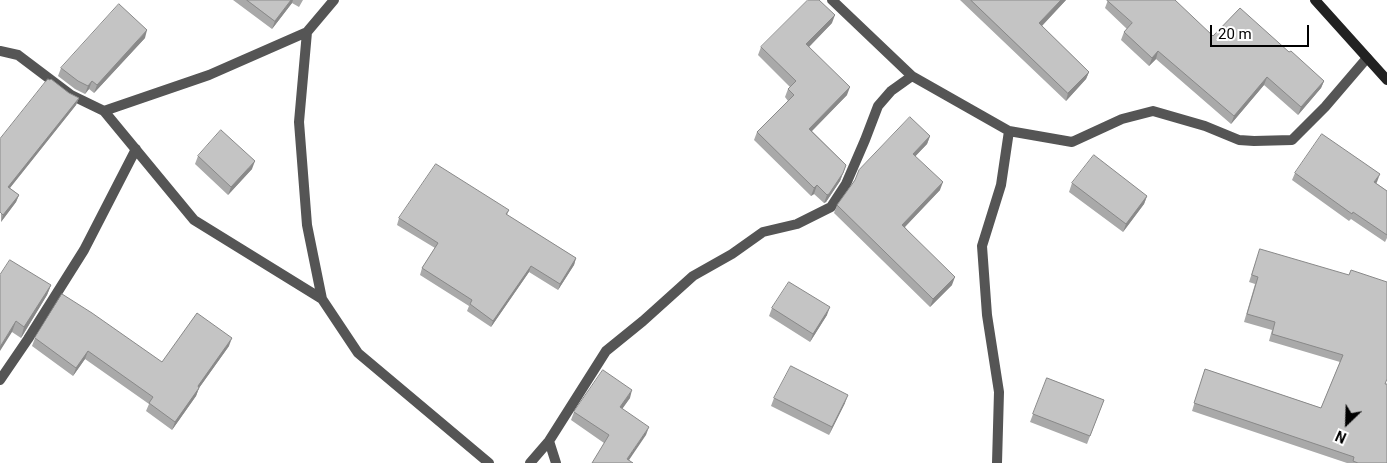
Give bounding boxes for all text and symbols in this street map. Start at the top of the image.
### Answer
scale bar [1212,15,1311,47]
text: 20 m [1218,25,1252,43]
north arrow [1322,398,1372,448]
text: N [1333,427,1349,446]

